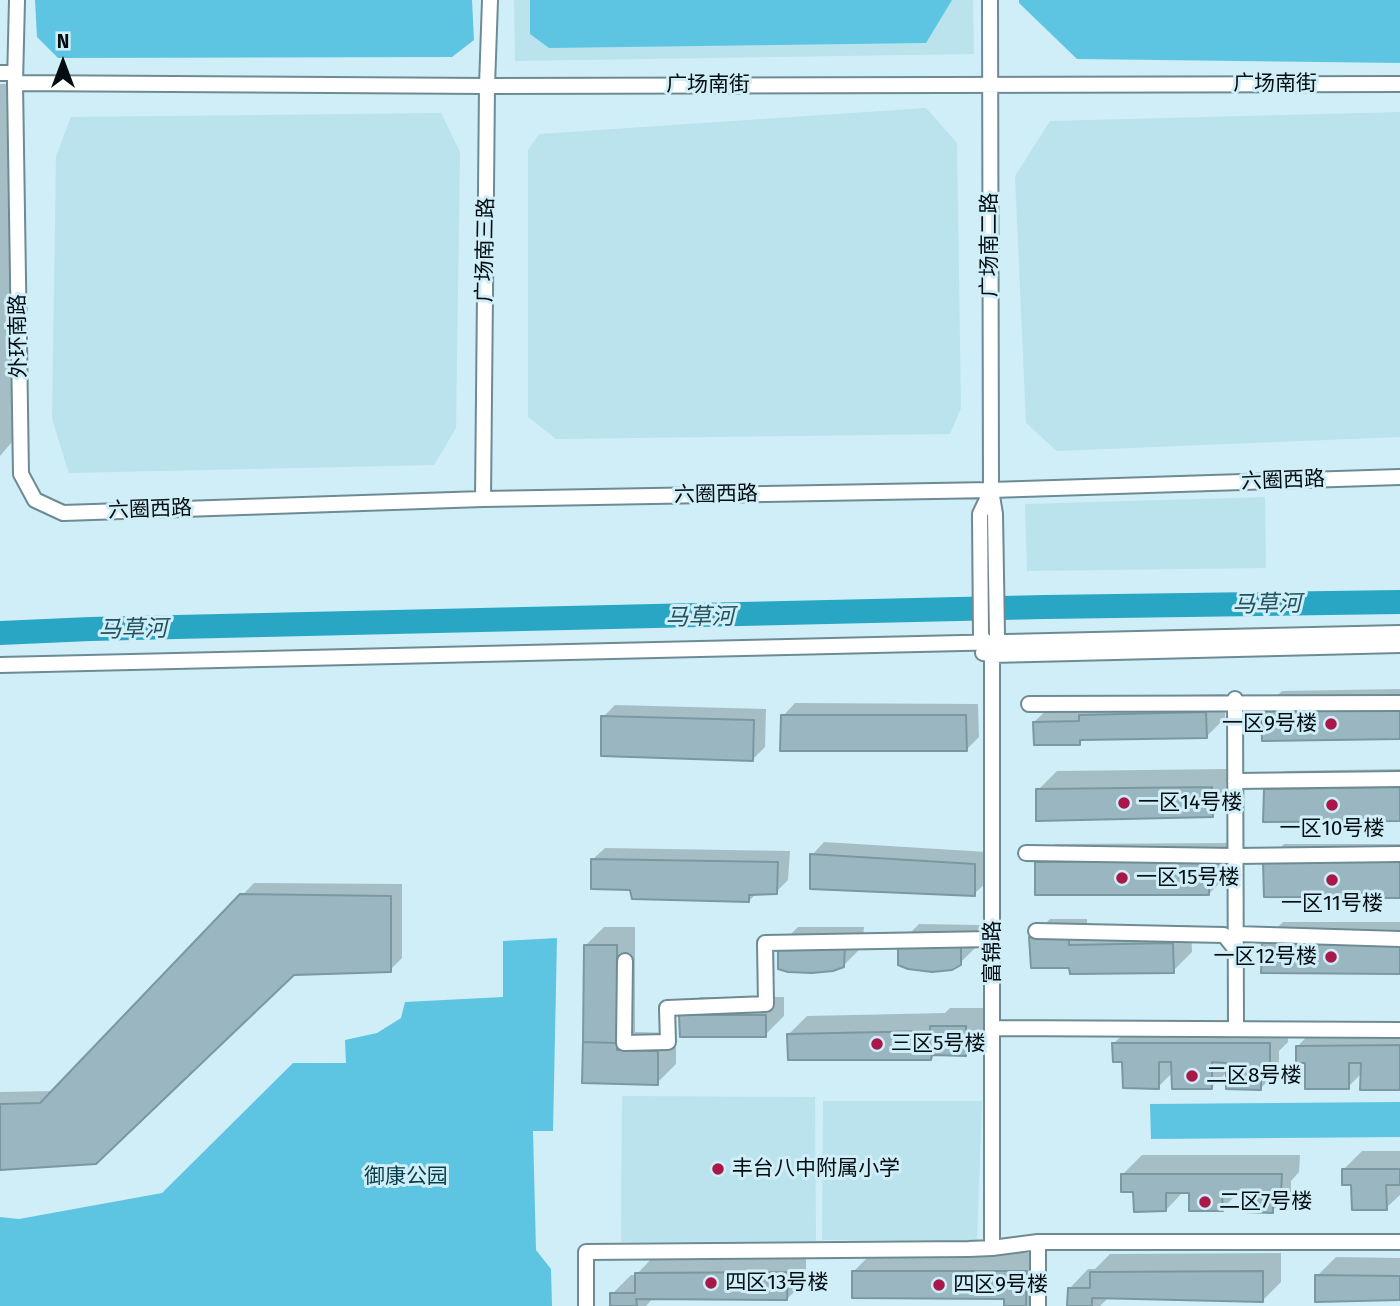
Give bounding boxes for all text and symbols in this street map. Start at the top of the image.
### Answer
north arrow [28,28,98,98]
text: N [57,30,69,53]
street label: 广场南街 [1233,71,1317,97]
street label: 广场南街 [666,72,750,98]
street label: 广场南二路 [977,193,1003,297]
street label: 广场南三路 [472,197,500,303]
street label: 外环南路 [6,294,32,378]
street label: 六圈西路 [1241,467,1325,495]
street label: 六圈西路 [674,482,758,508]
street label: 六圈西路 [108,496,192,524]
water label: 马草河 [1232,591,1302,619]
water label: 马草河 [665,604,735,632]
water label: 马草河 [98,616,168,644]
place label: 一区9号楼 [1222,711,1317,737]
marker: 一区9号楼 [1323,716,1339,732]
place label: 一区14号楼 [1138,790,1242,816]
marker: 一区14号楼 [1116,795,1132,811]
marker: 一区10号楼 [1324,797,1340,813]
place label: 一区10号楼 [1280,816,1384,842]
place label: 一区15号楼 [1136,865,1240,891]
marker: 一区15号楼 [1114,870,1130,886]
marker: 一区11号楼 [1324,872,1340,888]
place label: 一区11号楼 [1281,891,1383,917]
street label: 富锦路 [980,921,1006,983]
place label: 一区12号楼 [1214,944,1317,970]
marker: 一区12号楼 [1323,949,1339,965]
place label: 三区5号楼 [891,1031,986,1057]
marker: 三区5号楼 [869,1036,885,1052]
place label: 二区8号楼 [1206,1063,1302,1089]
marker: 二区8号楼 [1184,1068,1200,1084]
place label: 丰台八中附属小学 [732,1156,900,1182]
marker: 丰台八中附属小学 [710,1161,726,1177]
park label: 御康公园 [364,1164,448,1190]
place label: 二区7号楼 [1219,1189,1312,1215]
marker: 二区7号楼 [1197,1194,1213,1210]
place label: 四区13号楼 [725,1270,829,1296]
place label: 四区9号楼 [953,1272,1048,1298]
marker: 四区13号楼 [703,1275,719,1291]
marker: 四区9号楼 [931,1277,947,1293]

